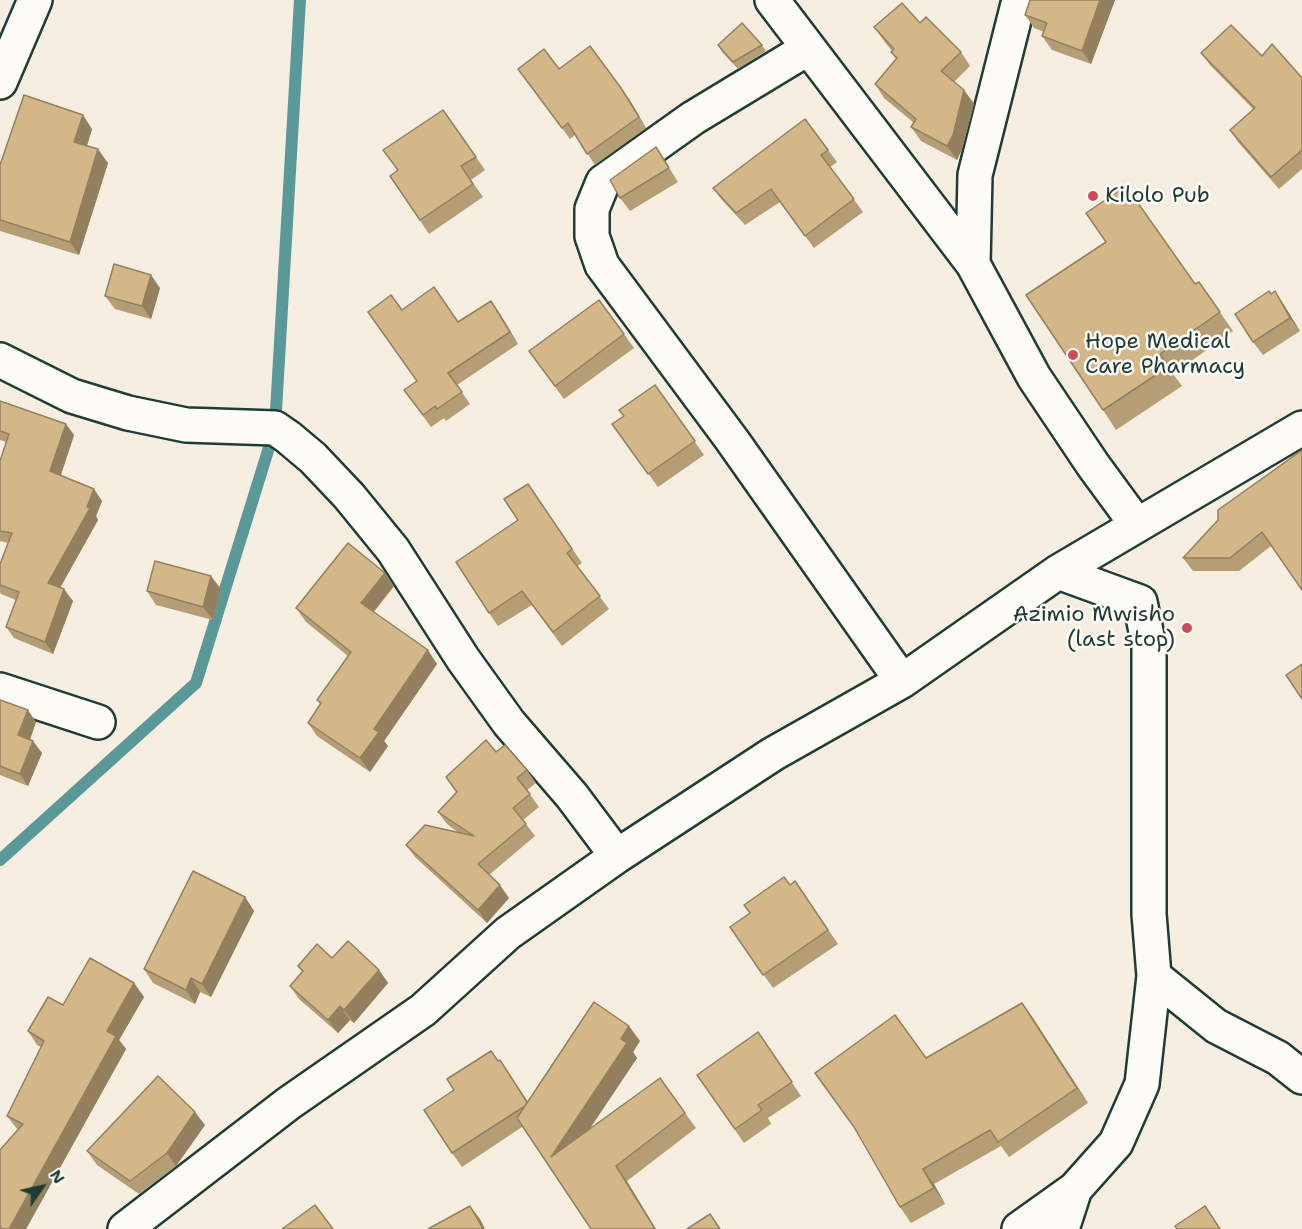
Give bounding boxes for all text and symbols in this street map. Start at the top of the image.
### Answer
place label: Kilolo Pub [1105,183,1210,209]
marker: Kilolo Pub [1086,189,1100,203]
place label: Hope Medical Care Pharmacy [1085,329,1245,380]
marker: Hope Medical Care Pharmacy [1066,348,1080,362]
place label: Azimio Mwisho (last stop) [1013,602,1175,654]
marker: Azimio Mwisho (last stop) [1180,621,1194,635]
north arrow [12,1157,72,1217]
text: N [45,1166,70,1188]

